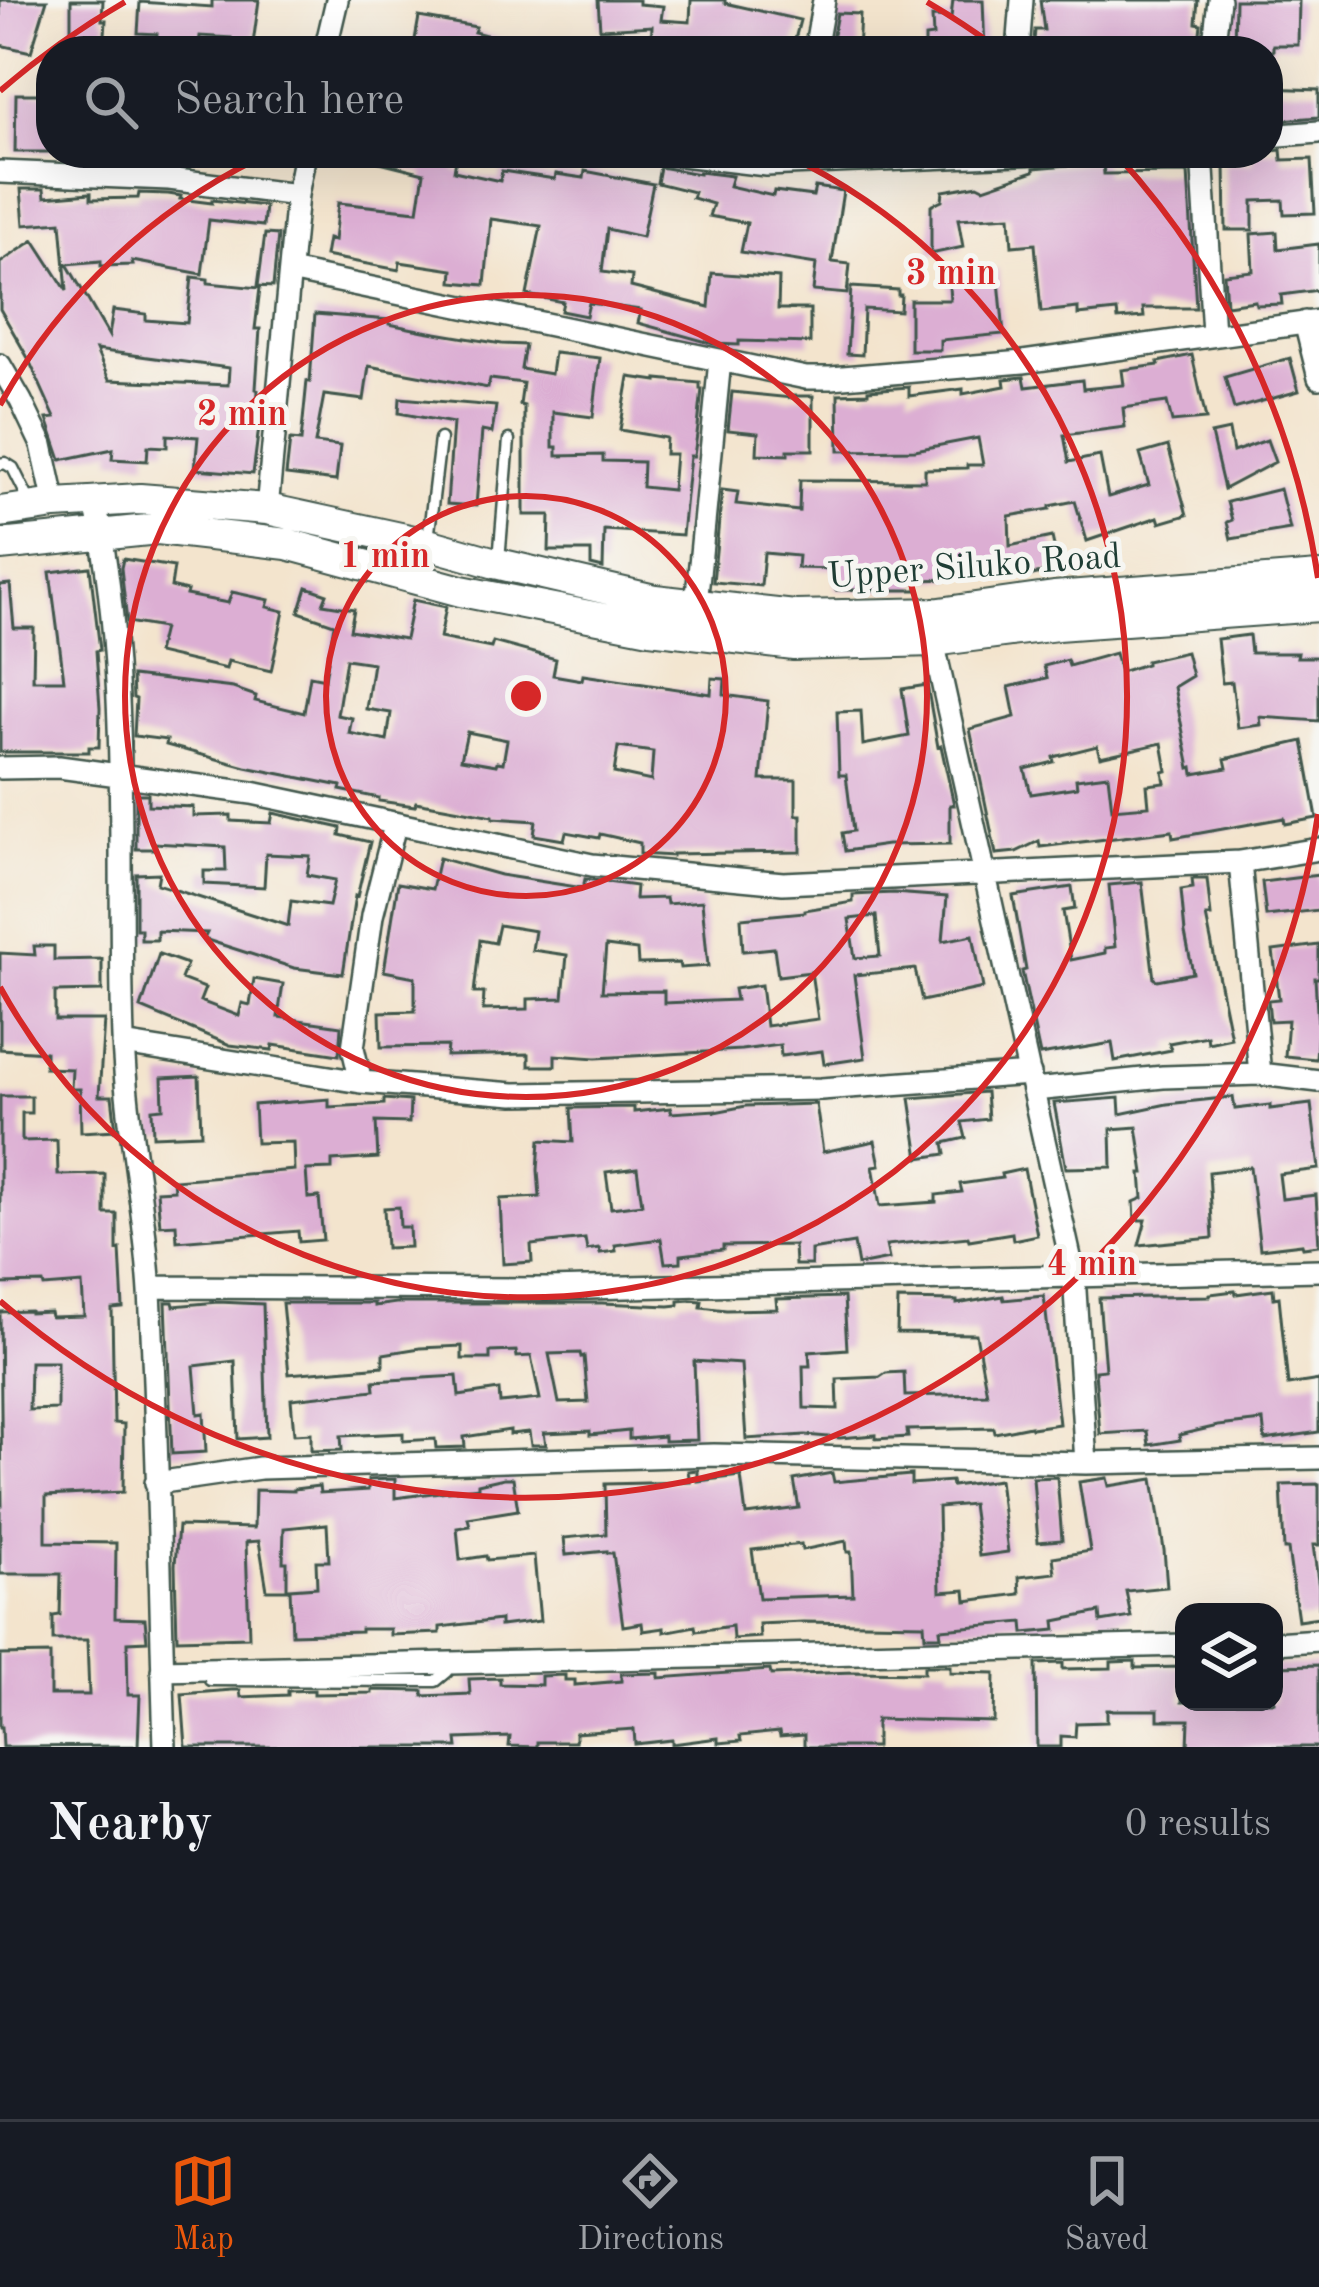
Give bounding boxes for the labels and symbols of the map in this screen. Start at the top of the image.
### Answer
text: 3 min [906,257,996,293]
text: 2 min [197,398,287,434]
text: 1 min [340,540,430,576]
street label: Upper Siluko Road [826,540,1122,596]
centre of rings [505,675,547,717]
text: 4 min [1047,1248,1137,1284]

